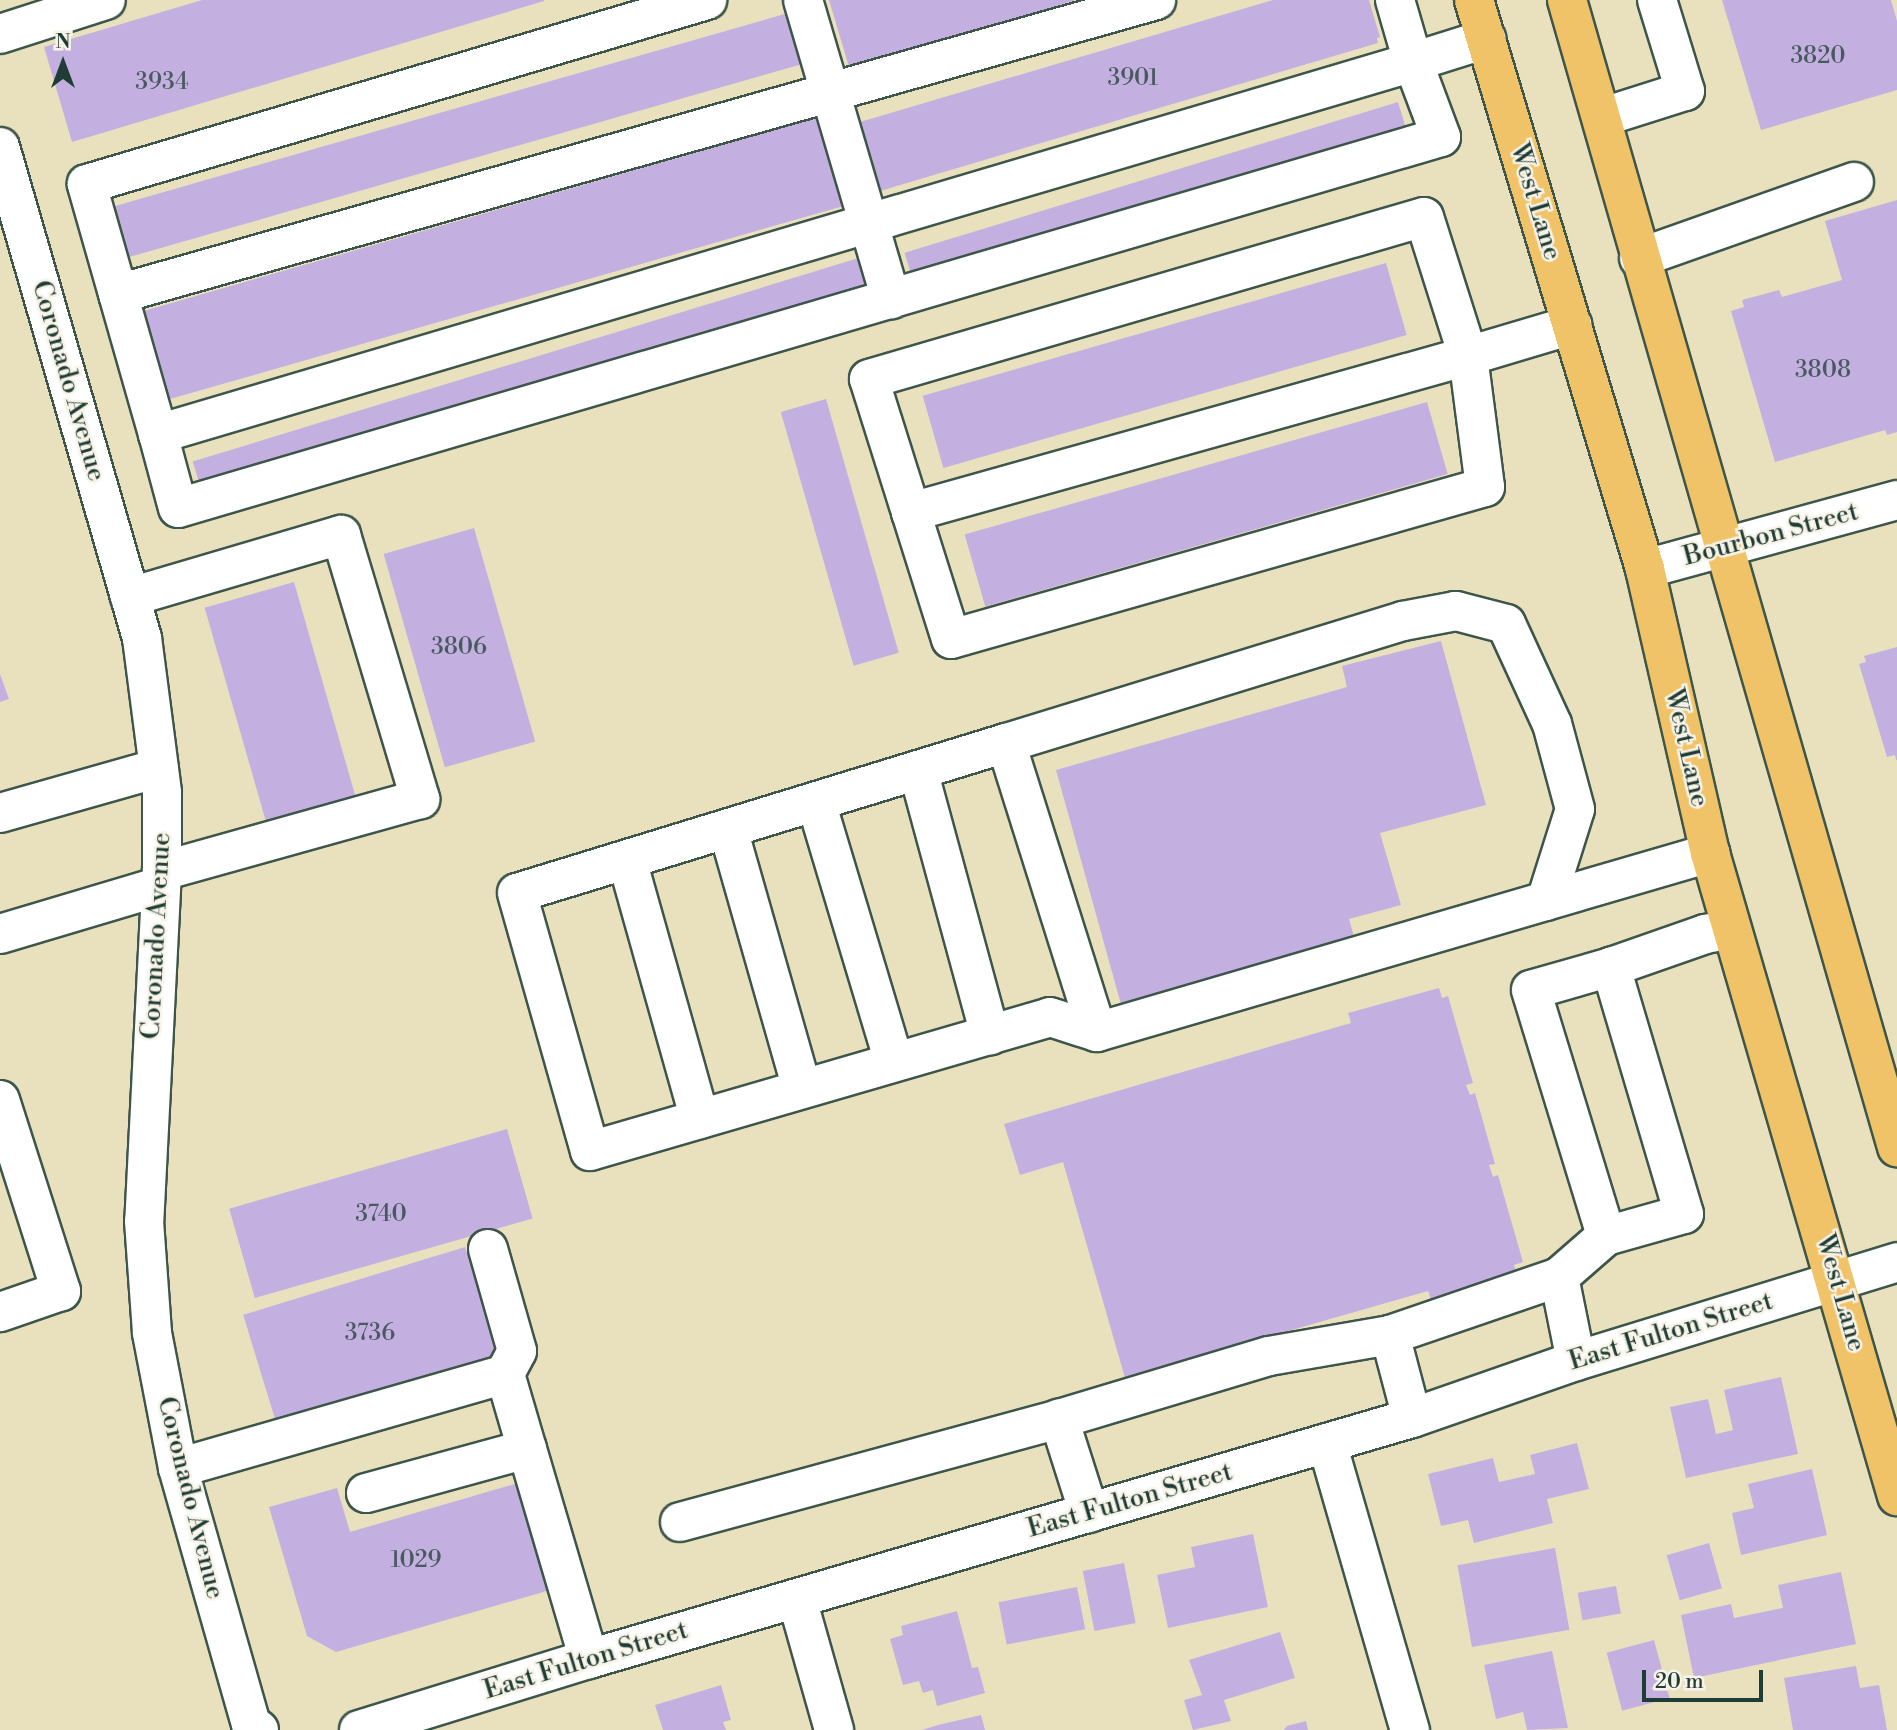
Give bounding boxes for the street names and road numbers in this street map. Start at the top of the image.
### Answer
street label: West Lane [1503,140,1567,264]
street label: Coronado Avenue [24,277,112,485]
street label: Bourbon Street [1680,497,1862,573]
street label: West Lane [1657,686,1715,810]
street label: Coronado Avenue [136,832,178,1040]
street label: West Lane [1808,1231,1872,1355]
street label: East Fulton Street [1565,1286,1777,1378]
street label: Coronado Avenue [150,1394,230,1602]
street label: East Fulton Street [1024,1457,1236,1545]
street label: East Fulton Street [480,1615,692,1707]

